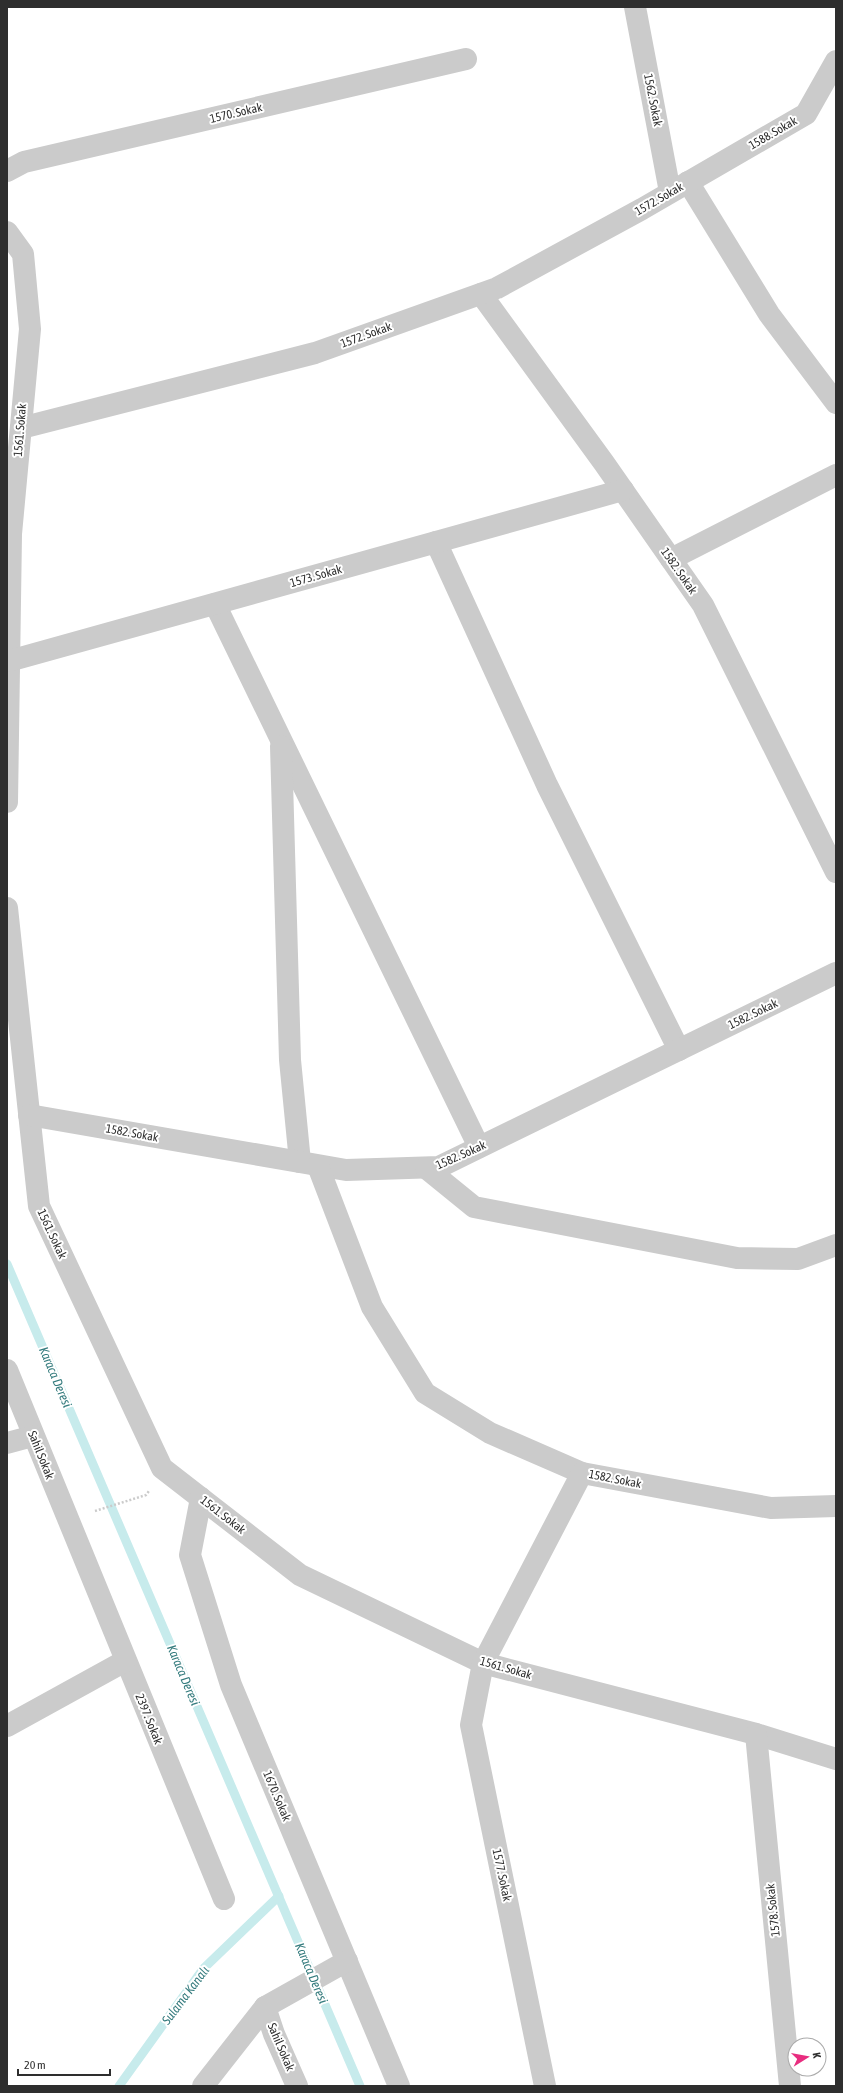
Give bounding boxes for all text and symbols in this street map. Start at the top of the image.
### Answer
street label: 1562. Sokak [641,73,665,128]
street label: 1570. Sokak [209,100,264,126]
street label: 1588. Sokak [746,113,800,152]
street label: 1572. Sokak [632,179,686,218]
street label: 1572. Sokak [339,319,394,351]
street label: 1561. Sokak [11,402,29,457]
street label: 1582. Sokak [658,545,700,597]
street label: 1573. Sokak [289,562,344,590]
street label: 1582. Sokak [726,996,781,1032]
street label: 1582. Sokak [105,1121,160,1145]
street label: 1582. Sokak [434,1138,489,1172]
street label: 1561. Sokak [34,1207,70,1262]
water label: Karaca Deresi [36,1345,75,1410]
street label: Sahil Sokak [25,1429,57,1482]
street label: 1582. Sokak [588,1467,643,1491]
street label: 1561. Sokak [198,1493,249,1537]
water label: Karaca Deresi [164,1643,203,1708]
street label: 1561. Sokak [479,1654,534,1682]
street label: 2397. Sokak [133,1692,166,1747]
street label: 1670. Sokak [260,1769,294,1824]
street label: 1577. Sokak [490,1848,515,1903]
street label: 1578. Sokak [763,1882,783,1937]
water label: Karaca Deresi [292,1941,331,2006]
water label: Sulama Kanalı [158,1963,212,2028]
street label: Sahil Sokak [265,2021,298,2074]
north arrow [787,2037,827,2077]
scale bar [18,2051,110,2077]
text: K [810,2051,823,2059]
text: 20 m [24,2058,46,2072]

